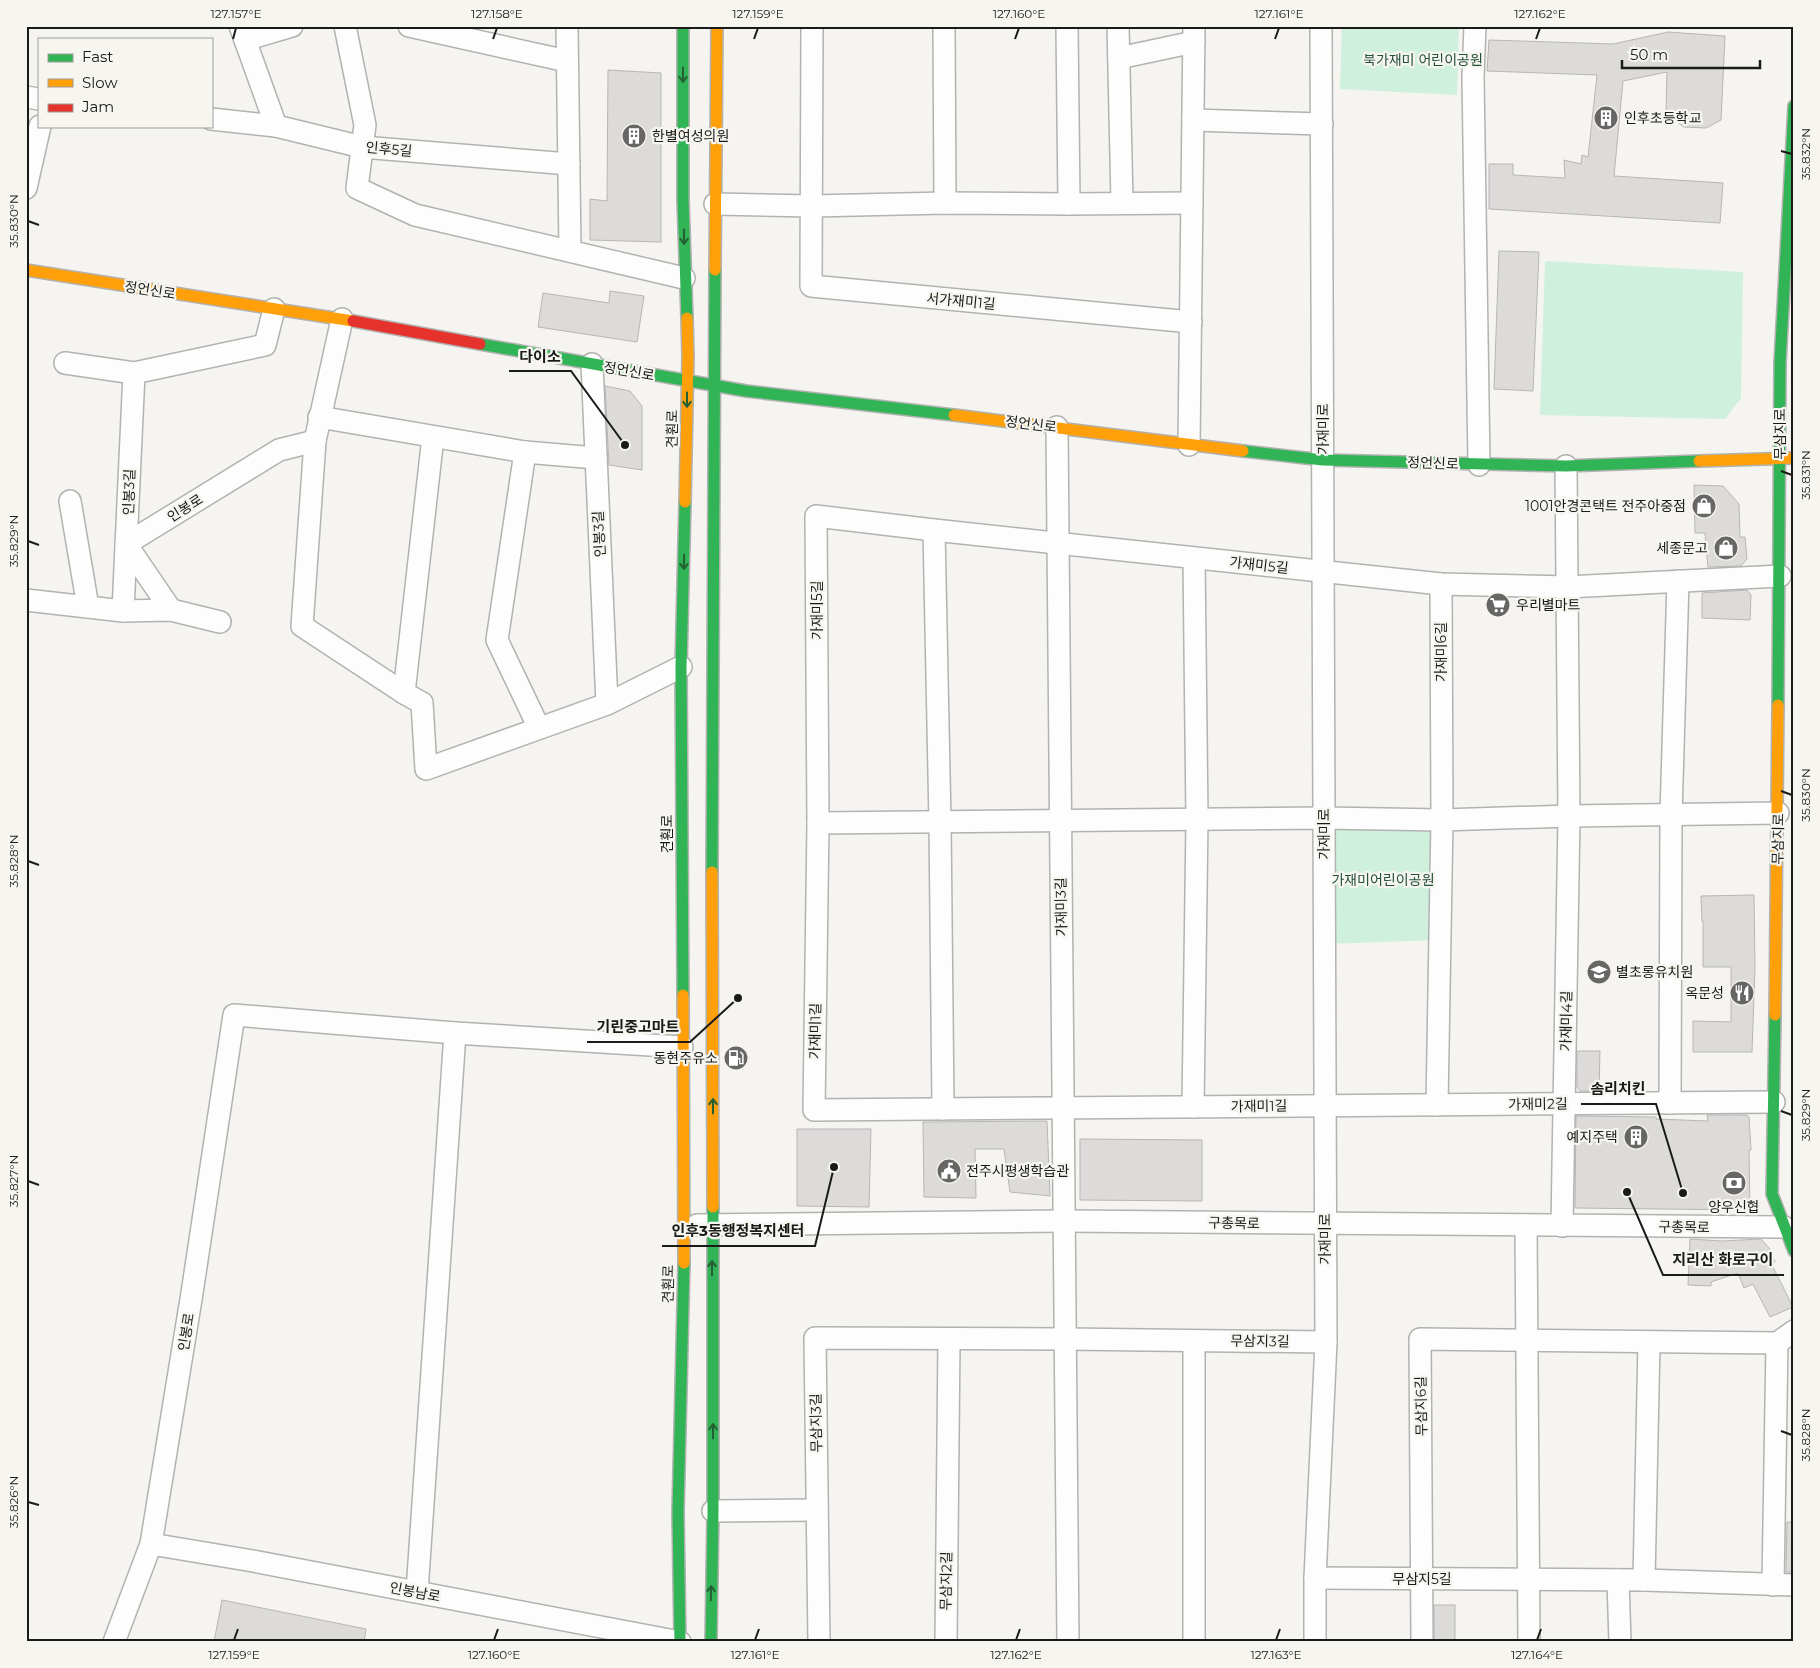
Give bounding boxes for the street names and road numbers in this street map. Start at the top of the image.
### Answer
street label: 인후5길 [365,138,413,160]
street label: 정언신로 [123,277,177,303]
street label: 서가재미1길 [926,289,996,313]
street label: 정언신로 [602,358,656,384]
street label: 가재미로 [1314,403,1332,455]
street label: 무삼지로 [1771,408,1789,460]
street label: 견훤로 [663,409,681,448]
street label: 정언신로 [1004,412,1058,436]
street label: 정언신로 [1407,453,1459,473]
street label: 인봉3길 [119,468,139,516]
street label: 인봉로 [164,490,206,526]
street label: 인봉3길 [589,510,609,558]
street label: 가재미5길 [1228,553,1290,577]
street label: 가재미5길 [808,580,826,640]
street label: 가재미6길 [1432,622,1450,682]
street label: 가재미로 [1315,808,1333,860]
street label: 무삼지로 [1769,813,1787,865]
street label: 견훤로 [658,815,676,853]
street label: 가재미3길 [1051,877,1071,937]
street label: 가재미4길 [1556,990,1576,1052]
street label: 가재미1길 [806,1003,824,1059]
street label: 가재미2길 [1508,1094,1568,1114]
street label: 가재미1길 [1231,1097,1287,1115]
street label: 가재미로 [1316,1213,1334,1265]
street label: 구총목로 [1208,1214,1260,1232]
street label: 구총목로 [1658,1218,1710,1236]
street label: 견훤로 [659,1264,677,1303]
street label: 인봉로 [174,1311,198,1352]
street label: 무삼지3길 [1230,1331,1290,1351]
street label: 무삼지6길 [1411,1376,1431,1436]
street label: 무삼지3길 [806,1393,826,1453]
street label: 무삼지2길 [936,1551,956,1611]
street label: 무삼지5길 [1392,1570,1452,1588]
street label: 인봉남로 [388,1578,442,1606]

